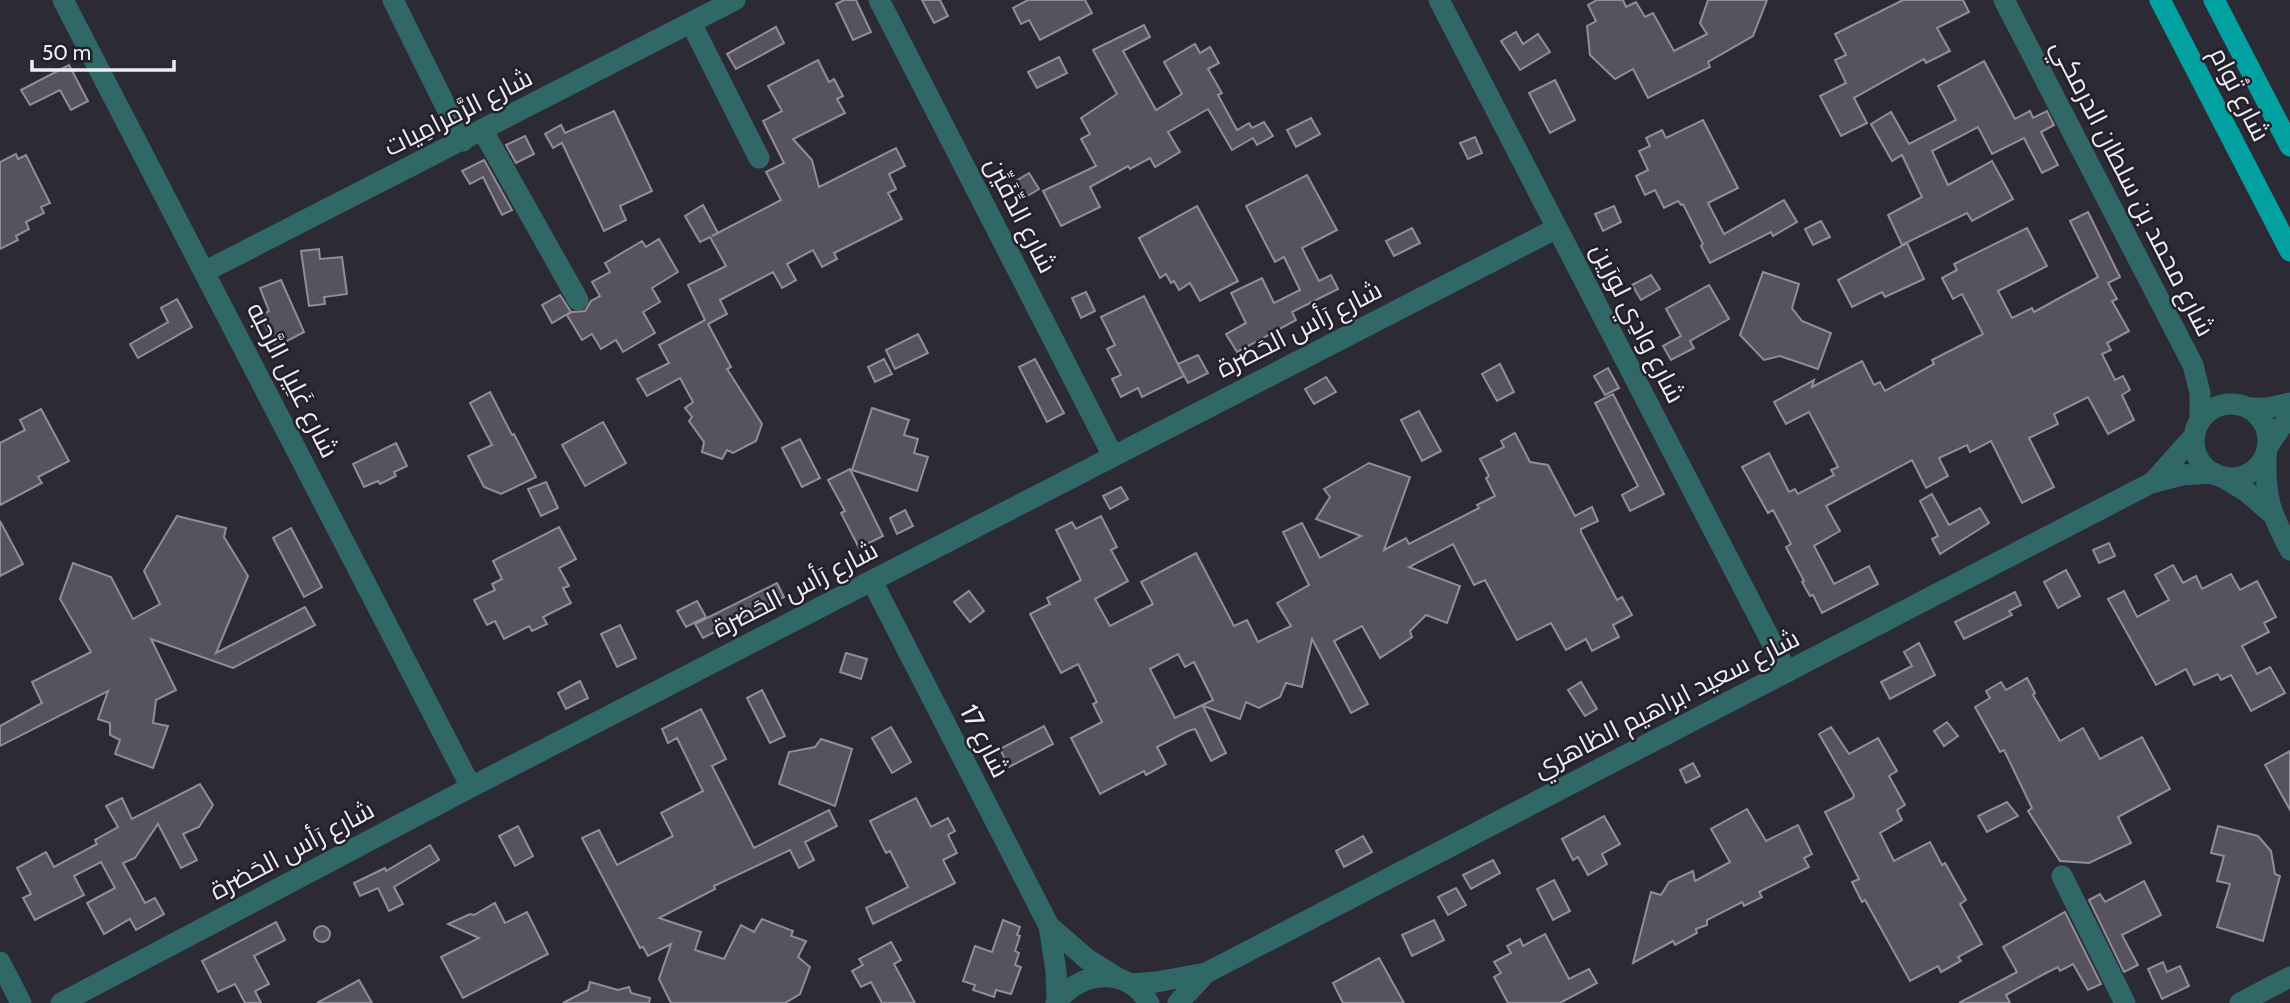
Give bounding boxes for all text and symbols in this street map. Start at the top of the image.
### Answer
scale bar [32,28,173,72]
street label: شارع محمد بن سلطان الدرمكي [2040,34,2222,344]
text: 50 m [42,40,91,65]
street label: شارع تُوام [2201,42,2277,147]
street label: شارع الرَّمرامِيات [378,61,538,164]
street label: شارع الدِّفَيِّن [977,152,1064,279]
street label: شارع وادِي لورَين [1580,238,1692,410]
street label: شارع رَأس الحَضرة [1210,273,1388,385]
street label: شارع غَلِيل الرَّحبه [239,297,346,464]
street label: شارع رَأس الحَضرة [706,533,884,645]
street label: شارع سعيد ابراهيم الظاهري [1527,622,1806,788]
street label: شارع 17 [952,699,1017,783]
street label: شارع رَأس الحَضرة [204,792,380,908]

